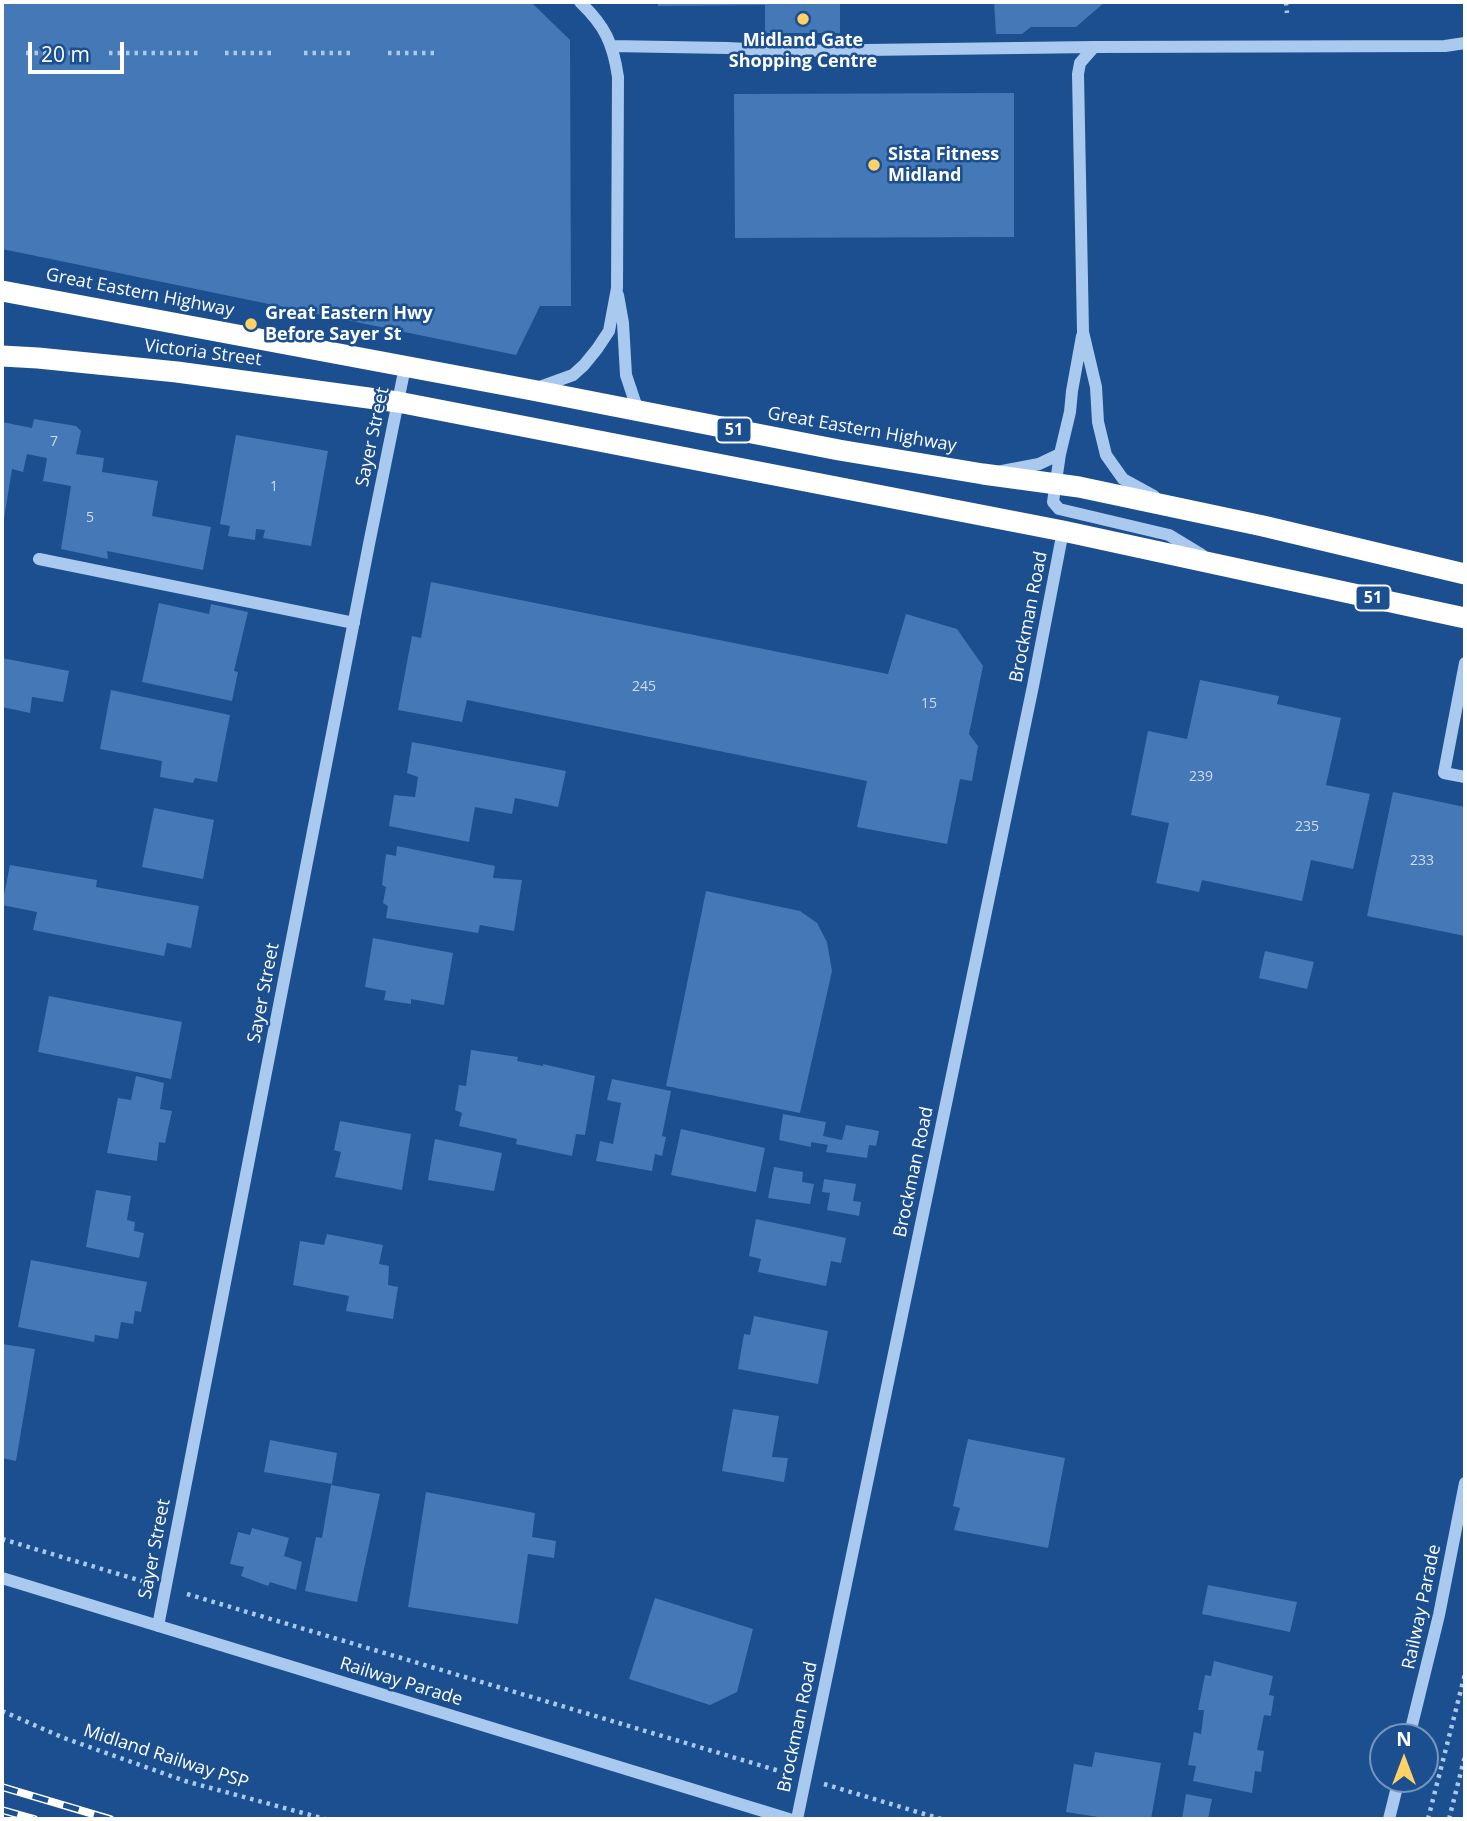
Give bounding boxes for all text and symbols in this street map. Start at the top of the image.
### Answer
marker: Midland Gate Shopping Centre [795,11,811,27]
scale bar [32,28,128,72]
place label: Midland Gate Shopping Centre [729,30,877,72]
text: 20 m [41,40,90,68]
place label: Sista Fitness Midland [888,144,999,186]
marker: Sista Fitness Midland [866,157,882,173]
street label: Great Eastern Highway [44,264,236,322]
place label: Great Eastern Hwy Before Sayer St [265,303,433,346]
marker: Great Eastern Hwy Before Sayer St [243,316,259,332]
street label: Victoria Street [143,335,263,371]
street label: Sayer Street [352,385,394,489]
street label: Great Eastern Highway [766,403,958,457]
road number: 51 [716,418,752,442]
house number: 7 [50,434,58,450]
house number: 1 [270,479,278,495]
house number: 5 [86,510,94,526]
street label: Brockman Road [1006,550,1052,684]
road number: 51 [1356,586,1390,610]
house number: 245 [632,679,656,695]
house number: 15 [921,696,937,712]
house number: 239 [1189,769,1213,785]
house number: 235 [1295,819,1319,835]
house number: 233 [1410,853,1434,869]
street label: Sayer Street [244,941,284,1045]
street label: Brockman Road [890,1105,938,1239]
street label: Sayer Street [135,1497,175,1601]
street label: Railway Parade [1398,1543,1446,1671]
street label: Railway Parade [337,1653,465,1711]
street label: Brockman Road [774,1660,822,1794]
street label: Midland Railway PSP [81,1720,251,1794]
north arrow [1369,1723,1439,1793]
text: N [1396,1726,1412,1752]

